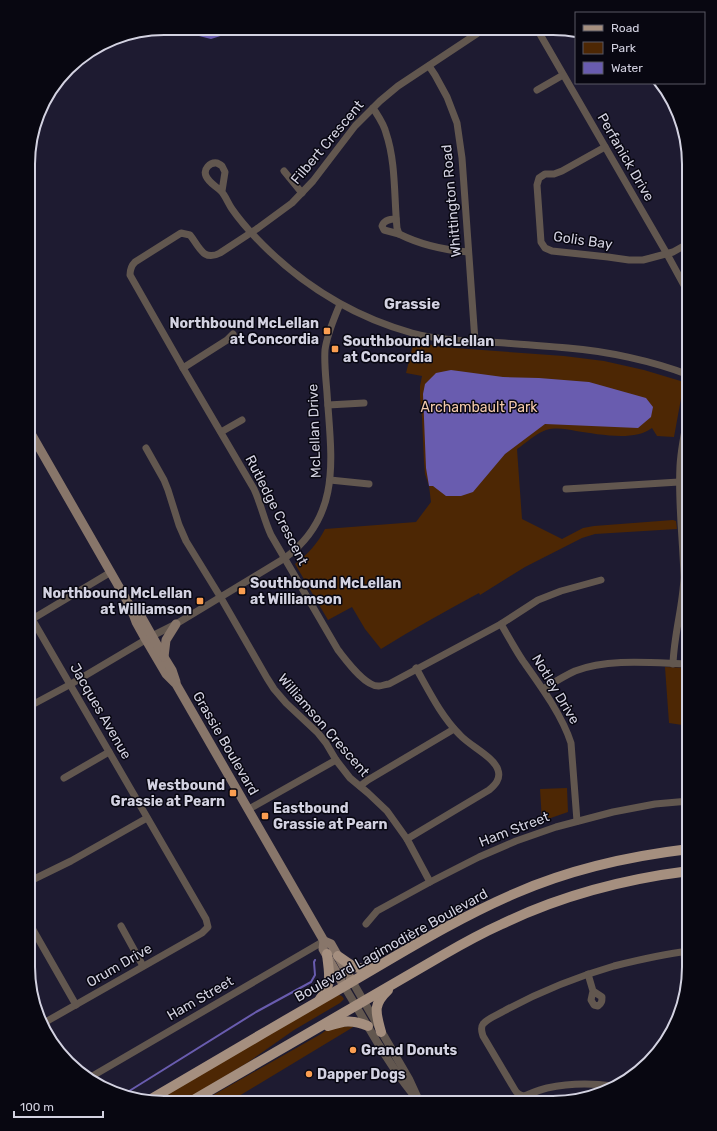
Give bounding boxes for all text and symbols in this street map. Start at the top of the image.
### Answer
legend [575,12,705,84]
text: Road [611,21,639,35]
text: Park [611,41,637,55]
text: Water [611,61,643,75]
street label: Filbert Crescent [287,97,368,188]
street label: Perfanick Drive [593,110,658,204]
street label: Whittington Road [438,144,465,258]
street label: Golis Bay [552,228,614,253]
district label: Grassie [384,295,440,313]
place label: Northbound McLellan at Concordia [169,315,319,348]
marker: Northbound McLellan at Concordia [322,326,332,336]
place label: Southbound McLellan at Concordia [343,333,494,366]
marker: Southbound McLellan at Concordia [330,344,340,354]
street label: McLellan Drive [304,383,325,479]
park label: Archambault Park [421,399,538,416]
street label: Rutledge Crescent [241,452,312,569]
place label: Southbound McLellan at Williamson [250,575,401,608]
place label: Northbound McLellan at Williamson [42,585,192,618]
marker: Southbound McLellan at Williamson [237,586,247,596]
marker: Northbound McLellan at Williamson [195,596,205,606]
street label: Notley Drive [528,651,583,727]
street label: Jacques Avenue [66,660,135,762]
street label: Williamson Crescent [274,670,373,781]
street label: Grassie Boulevard [189,688,262,798]
place label: Westbound Grassie at Pearn [111,777,225,810]
marker: Westbound Grassie at Pearn [228,788,238,798]
place label: Eastbound Grassie at Pearn [273,800,387,833]
street label: Ham Street [477,808,552,851]
marker: Eastbound Grassie at Pearn [260,811,270,821]
street label: Boulevard Lagimodière Boulevard [292,885,491,1006]
street label: Orum Drive [83,940,155,991]
street label: Ham Street [164,972,237,1024]
place label: Grand Donuts [361,1042,457,1059]
marker: Grand Donuts [348,1045,358,1055]
place label: Dapper Dogs [317,1066,406,1083]
marker: Dapper Dogs [304,1069,314,1079]
scale bar [14,1093,103,1119]
text: 100 m [20,1100,54,1114]

